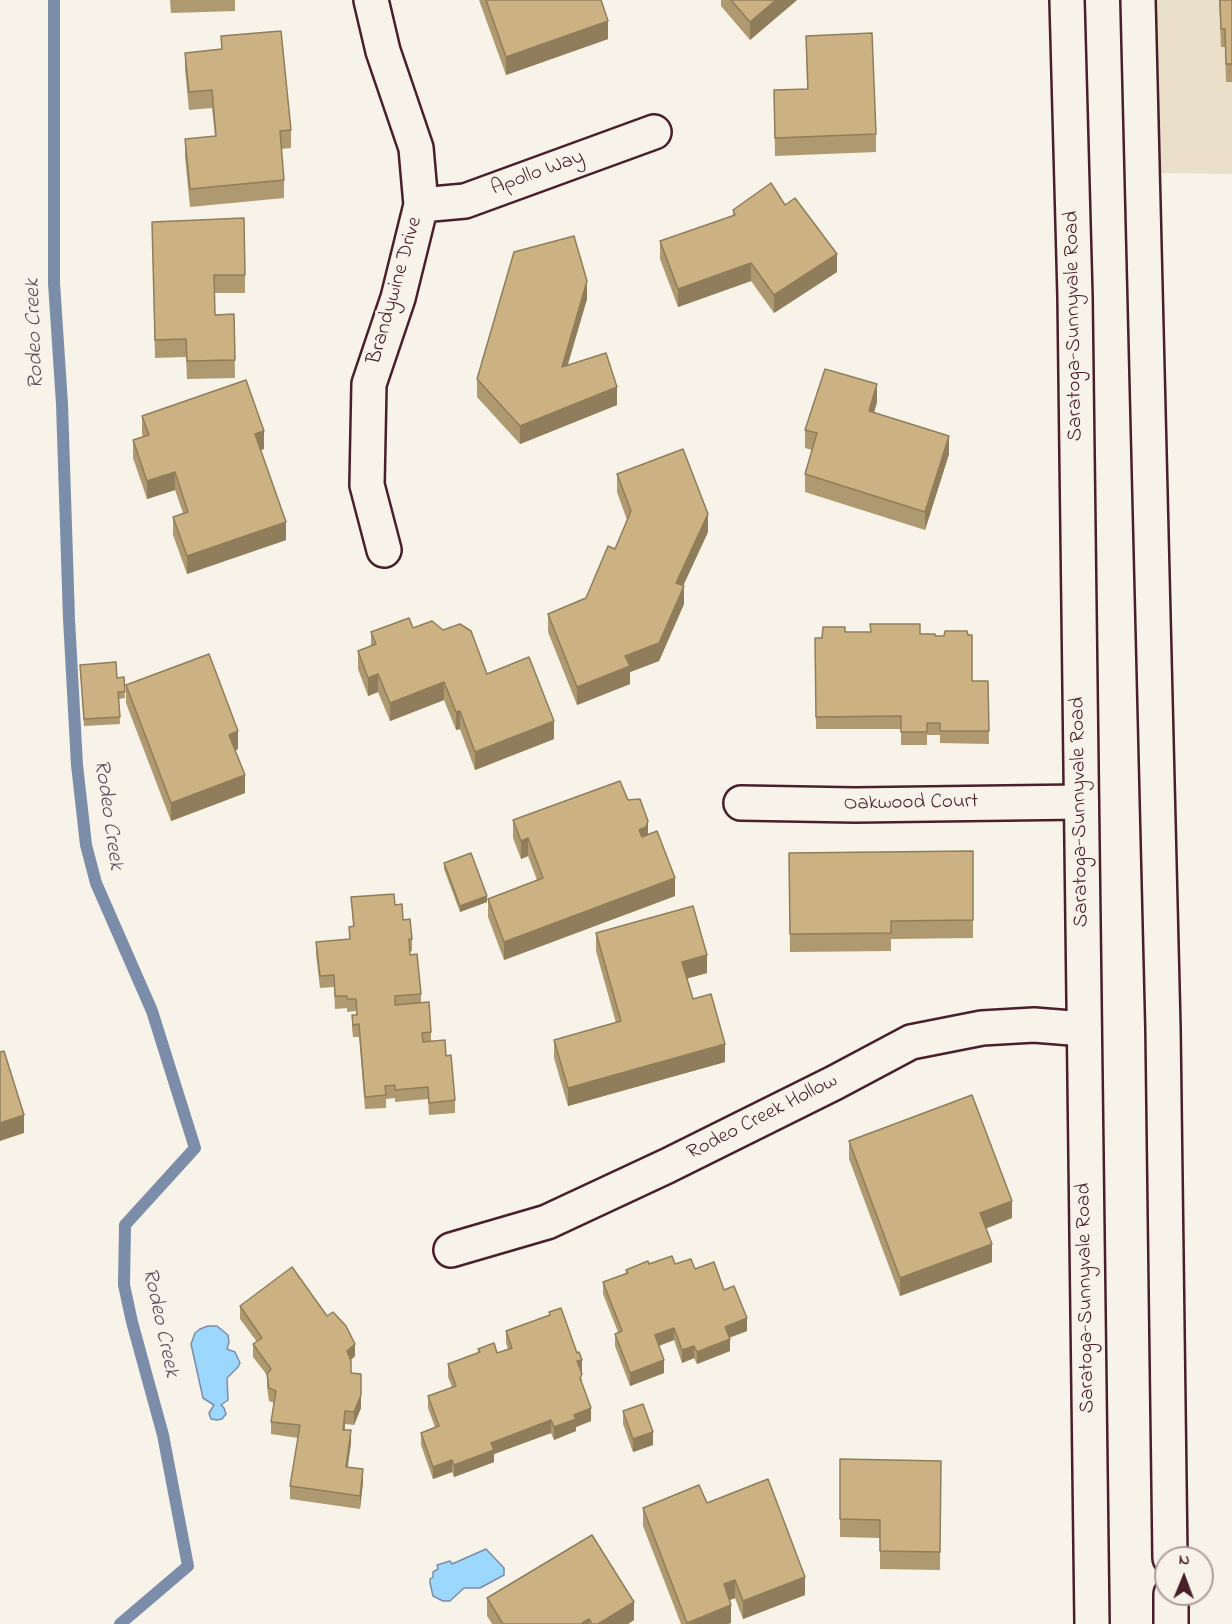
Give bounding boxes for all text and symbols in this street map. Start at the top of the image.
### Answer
street label: Apollo Way [488,146,588,202]
street label: Saratoga-Sunnyvale Road [1060,211,1090,441]
street label: Brandywine Drive [363,214,429,368]
water label: Rodeo Creek [21,278,51,390]
street label: Saratoga-Sunnyvale Road [1066,697,1096,927]
water label: Rodeo Creek [86,758,128,872]
street label: Oakwood Court [843,790,979,818]
street label: Rodeo Creek Hollow [684,1069,842,1167]
street label: Saratoga-Sunnyvale Road [1072,1183,1102,1413]
water label: Rodeo Creek [135,1266,183,1380]
north arrow [1154,1546,1214,1606]
text: N [1179,1548,1190,1572]

